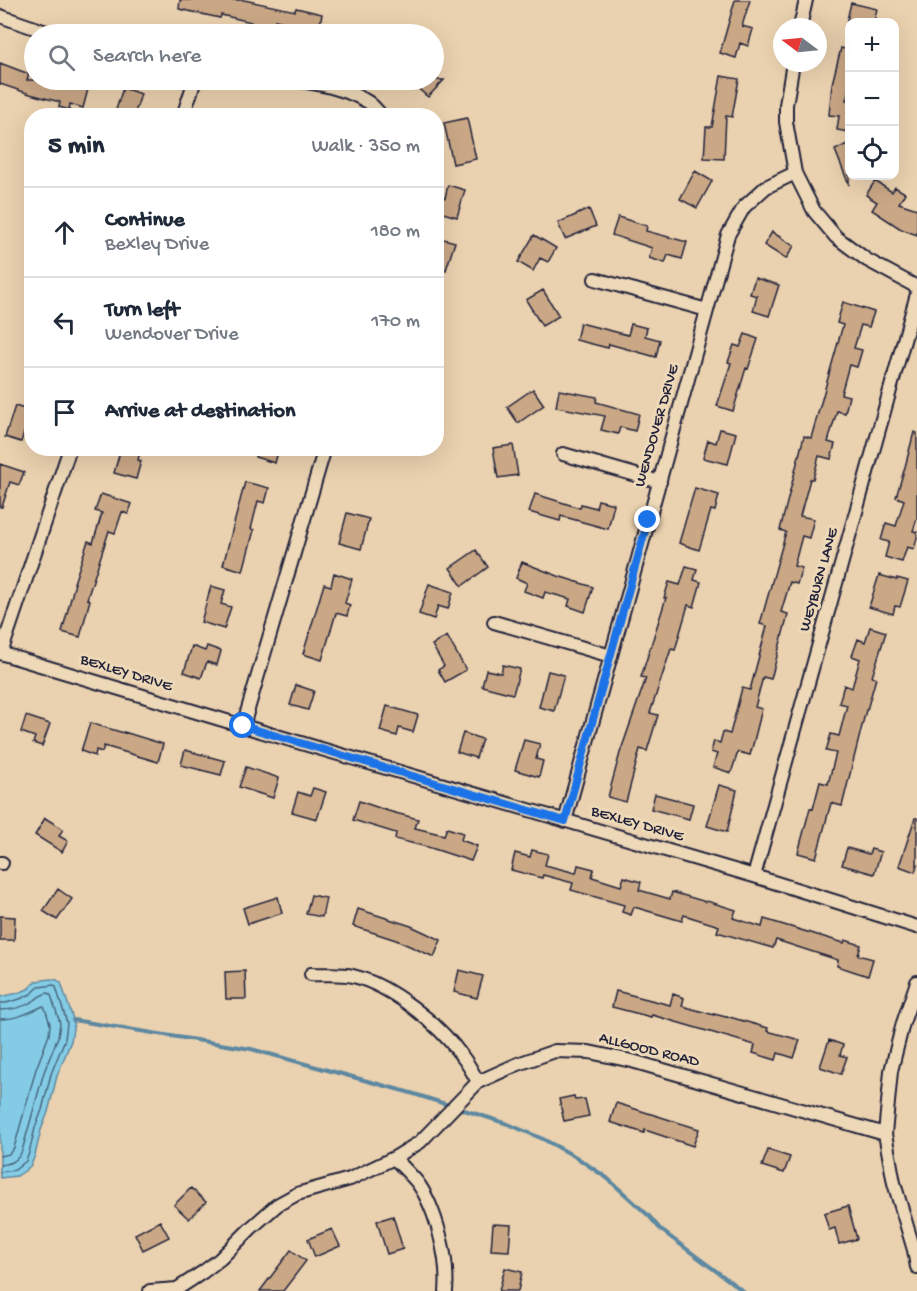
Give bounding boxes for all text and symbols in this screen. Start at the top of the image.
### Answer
north arrow [773,18,827,72]
map controls [845,18,899,180]
button: + [845,18,899,72]
search box [24,24,444,90]
icon: search [45,41,78,74]
text: Search here [93,44,201,70]
button: − [845,72,899,126]
button: locate [845,126,899,180]
text: 5 min [48,132,104,163]
text: Walk · 350 m [312,136,420,159]
text: Continue [105,208,185,234]
icon: ahead [48,216,81,249]
text: 180 m [371,221,420,244]
text: Bexley Drive [105,234,209,257]
text: Turn left [105,298,179,324]
icon: left [48,306,81,339]
text: 170 m [371,311,420,334]
text: Wendover Drive [105,324,238,347]
street label: WENDOVER DRIVE [631,362,685,489]
icon: arrive [48,396,81,429]
text: Arrive at destination [105,399,295,425]
route end [634,506,660,532]
street label: WEYBURN LANE [796,525,844,634]
street label: BEXLEY DRIVE [77,651,175,697]
route start [229,712,255,738]
street label: BEXLEY DRIVE [588,802,686,848]
street label: ALLGOOD ROAD [597,1029,702,1073]

